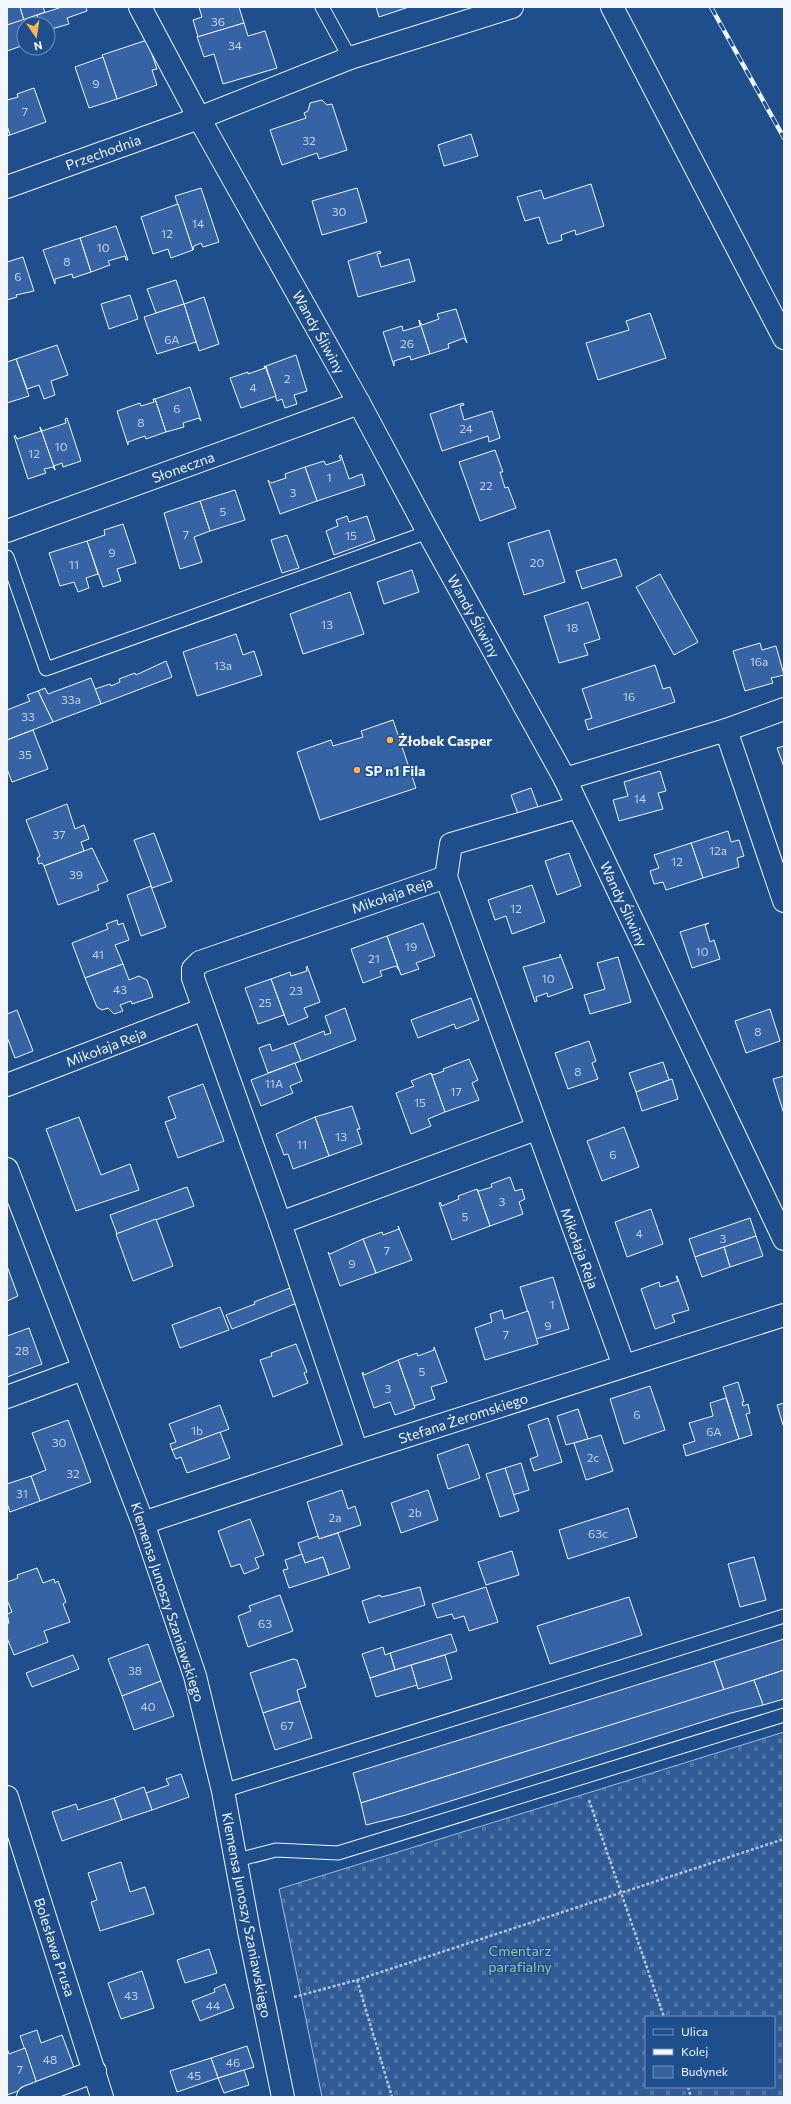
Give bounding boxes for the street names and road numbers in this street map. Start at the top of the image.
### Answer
street label: Przechodnia [63,130,143,174]
street label: Wandy Śliwiny [289,288,349,376]
street label: Słoneczna [149,448,217,486]
street label: Wandy Śliwiny [444,572,504,660]
street label: Wandy Śliwiny [597,859,651,949]
street label: Mikołaja Reja [349,873,435,917]
street label: Mikołaja Reja [63,1024,149,1070]
street label: Mikołaja Reja [557,1205,603,1291]
street label: Stefana Żeromskiego [396,1389,530,1447]
street label: Klemensa Junoszy Szaniawskiego [128,1500,208,1704]
street label: Klemensa Junoszy Szaniawskiego [219,1811,275,2019]
street label: Bolesława Prusa [31,1895,79,1999]

